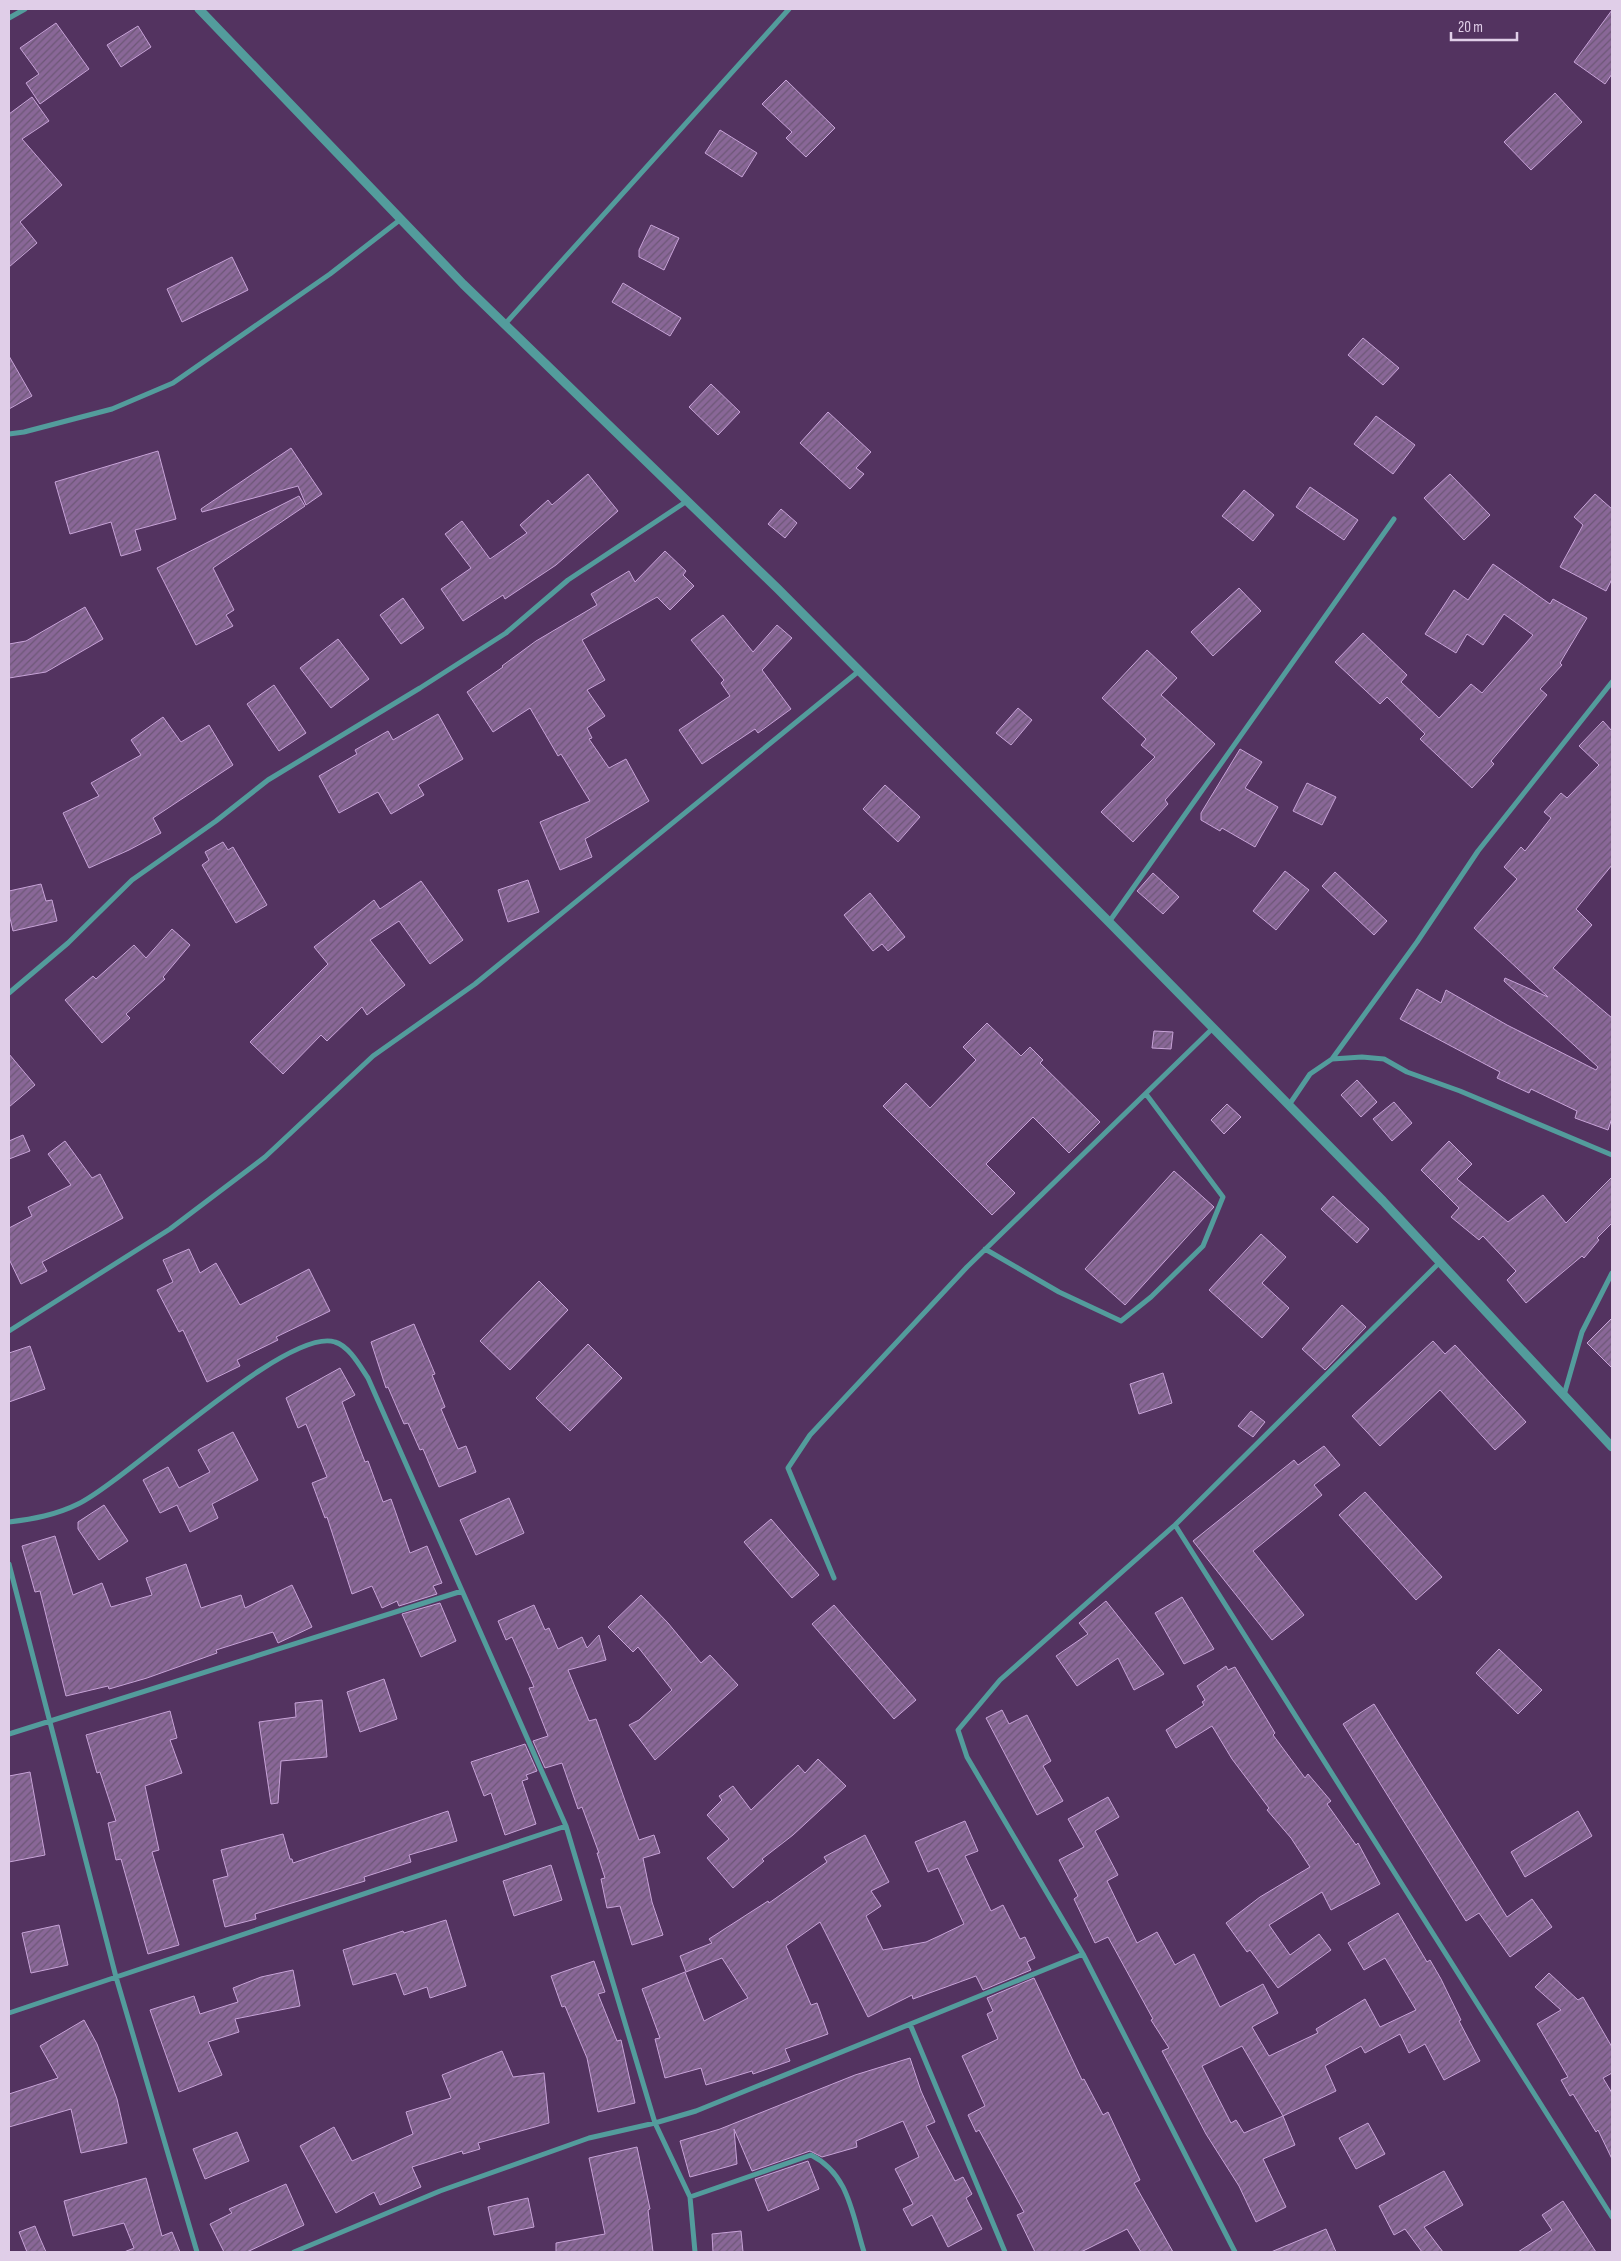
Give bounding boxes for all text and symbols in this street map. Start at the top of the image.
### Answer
scale bar [1451,10,1517,42]
text: 20 m [1458,18,1483,37]

